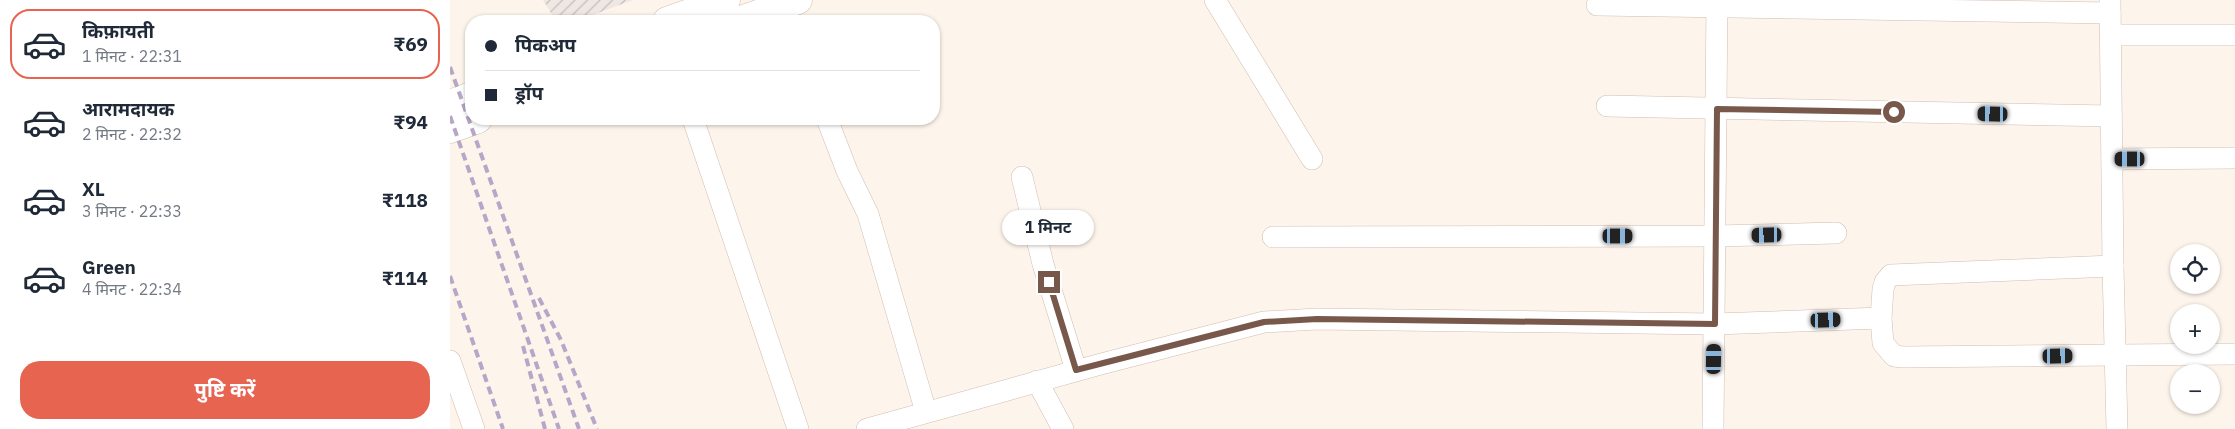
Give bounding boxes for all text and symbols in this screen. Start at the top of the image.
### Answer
text: किफ़ायती [82,19,154,43]
icon: car [22,22,67,67]
text: ₹69 [393,32,428,56]
text: पिकअप [515,33,576,57]
text: 1 मिनट · 22:31 [82,46,182,66]
text: ड्रॉप [515,81,543,105]
text: आरामदायक [82,97,174,121]
icon: car [22,100,67,145]
route start [1883,101,1905,123]
car [1977,106,2008,122]
text: ₹94 [393,110,428,134]
text: 2 मिनट · 22:32 [82,124,182,144]
car [2115,152,2145,167]
text: XL [82,177,105,201]
icon: car [22,178,67,223]
text: ₹118 [382,188,428,212]
text: 3 मिनट · 22:33 [82,201,182,221]
callout: 1 मिनट [1003,210,1095,244]
text: 1 मिनट [1025,217,1071,237]
car [1751,227,1782,243]
car [1603,229,1633,244]
map controls [2170,244,2220,414]
button: locate [2170,244,2220,294]
text: Green [82,255,136,279]
icon: car [22,256,67,301]
text: ₹114 [382,266,428,290]
route end [1038,271,1060,293]
text: 4 मिनट · 22:34 [82,279,182,299]
button: + [2170,304,2220,354]
car [1810,312,1841,328]
car [1706,344,1721,374]
car [2042,348,2073,364]
button: पुष्टि करें [20,361,430,419]
button: − [2170,364,2220,414]

